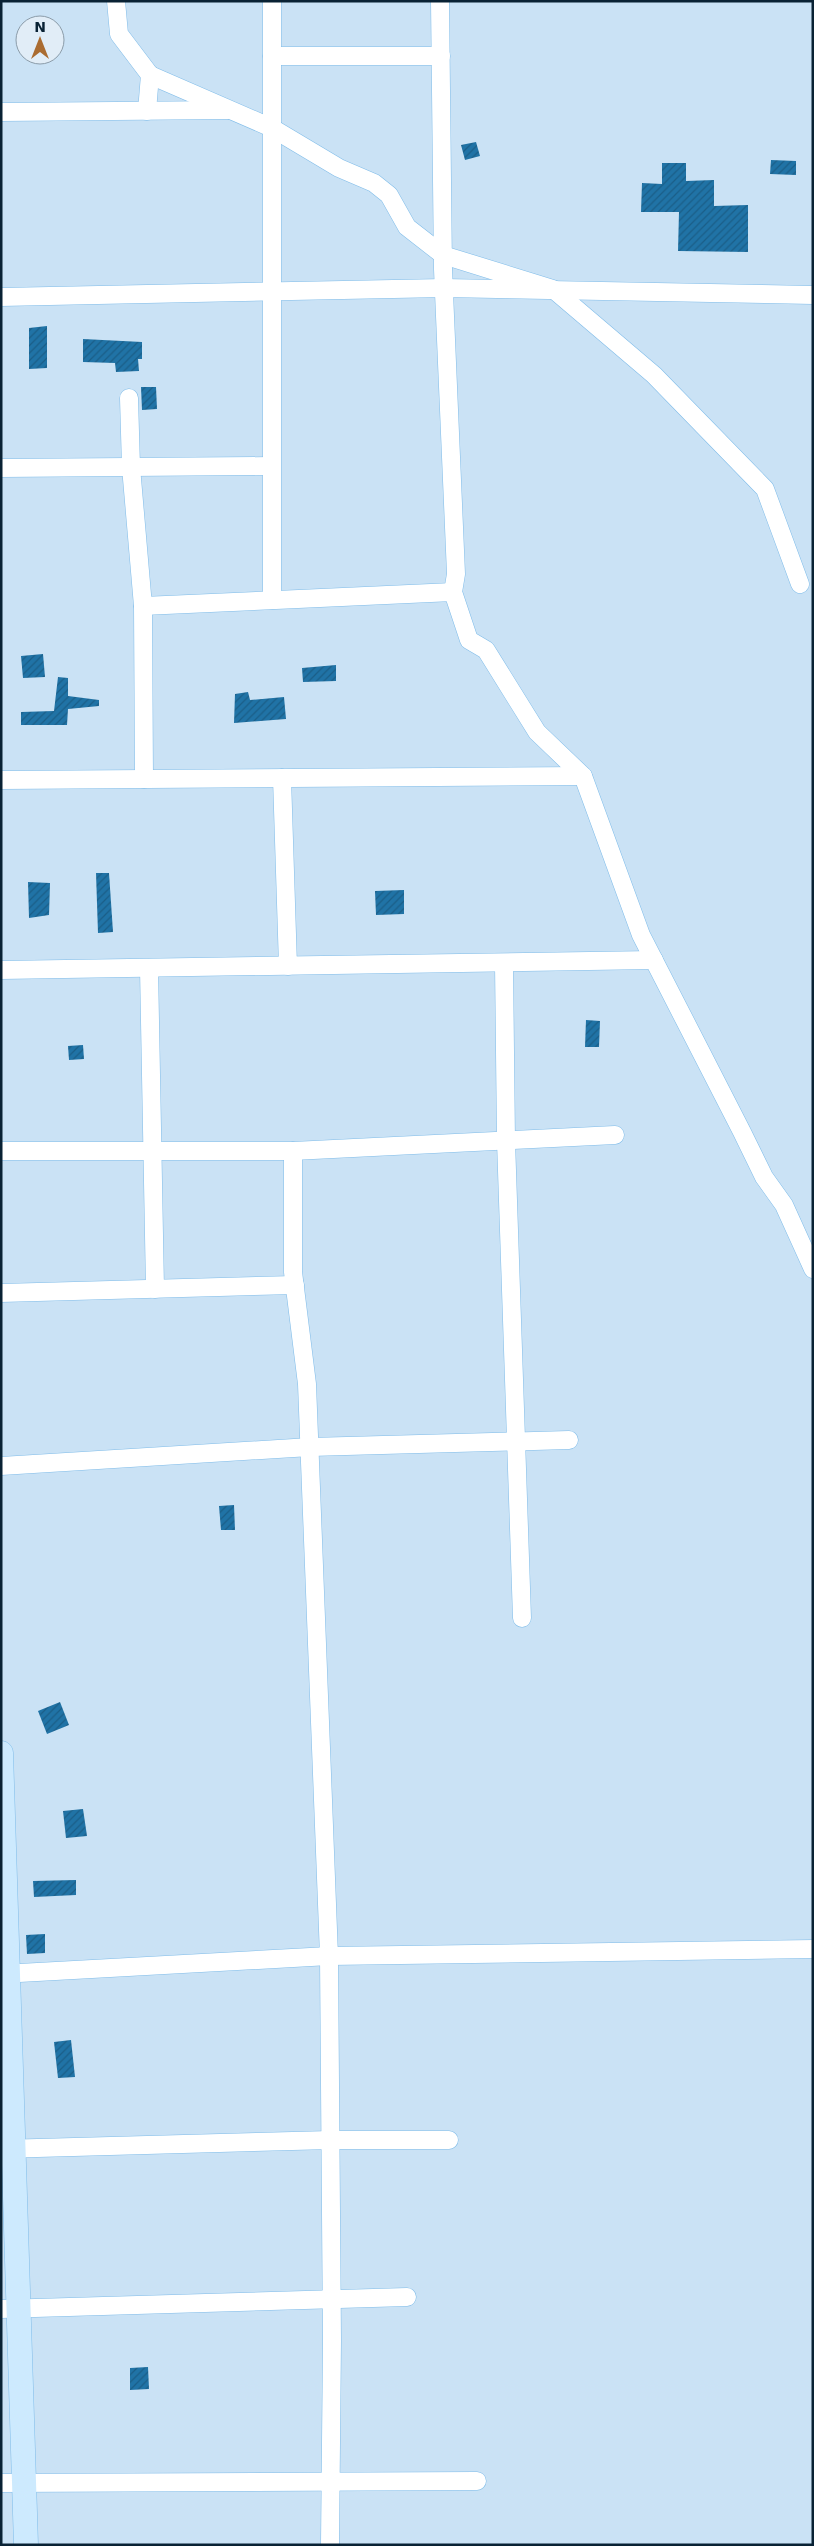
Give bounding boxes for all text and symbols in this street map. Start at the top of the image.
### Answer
north arrow [15,15,65,65]
text: N [34,19,46,35]

